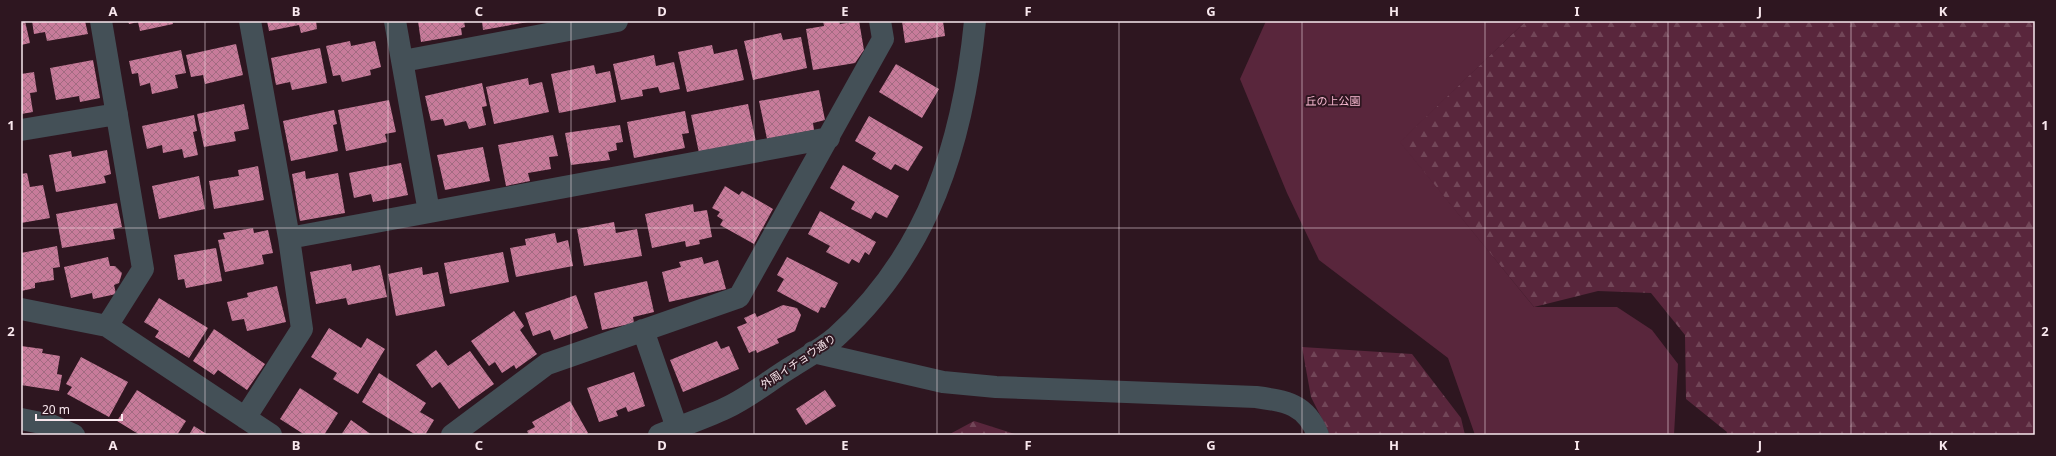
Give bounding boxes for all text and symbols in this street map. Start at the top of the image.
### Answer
text: A [109,2,118,20]
text: B [292,2,300,20]
text: C [475,2,483,20]
text: D [657,2,667,20]
text: E [841,2,849,20]
text: F [1024,2,1032,20]
text: G [1206,2,1216,20]
text: H [1389,2,1399,20]
text: I [1574,2,1580,20]
text: J [1757,2,1762,20]
text: K [1939,2,1948,20]
park label: 丘の上公園 [1306,93,1361,108]
text: 1 [7,116,15,134]
text: 1 [2041,116,2049,134]
text: 2 [7,322,15,340]
text: 2 [2041,322,2049,340]
street label: 外周イチョウ通り [757,330,839,392]
scale bar [36,396,122,422]
text: 20 m [42,401,70,418]
text: A [109,436,118,454]
text: B [292,436,300,454]
text: C [475,436,483,454]
text: D [657,436,667,454]
text: E [841,436,849,454]
text: F [1024,436,1032,454]
text: G [1206,436,1216,454]
text: H [1389,436,1399,454]
text: I [1574,436,1580,454]
text: J [1757,436,1762,454]
text: K [1939,436,1948,454]

